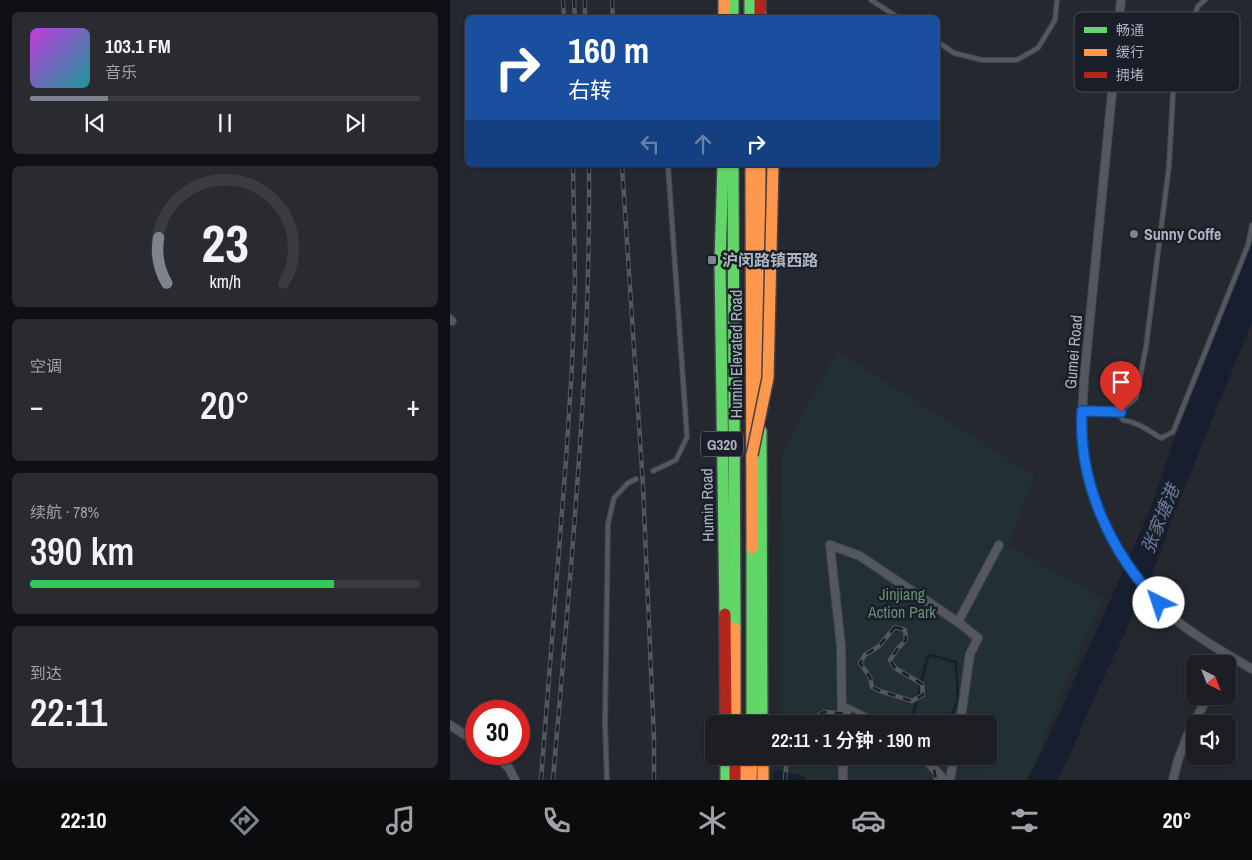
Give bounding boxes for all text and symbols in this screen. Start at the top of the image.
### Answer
legend [1074,12,1240,92]
text: 畅通 [1116,21,1144,39]
text: 160 m [568,27,649,74]
text: 103.1 FM [105,33,171,59]
icon: right [485,35,550,100]
text: 缓行 [1116,43,1144,61]
text: 音乐 [105,61,137,83]
text: 拥堵 [1116,66,1144,84]
text: 右转 [568,75,612,105]
icon: previous [81,109,109,137]
icon: pause [211,109,239,137]
icon: next [341,109,369,137]
icon: left [636,130,664,158]
icon: ahead [689,130,717,158]
icon: right [742,130,770,158]
text: 23 [201,208,249,278]
place label: Sunny Coffe [1144,223,1221,245]
marker: Sunny Coffe [1128,228,1140,240]
place label: 沪闵路镇西路 [722,249,818,271]
marker: 沪闵路镇西路 [706,254,718,266]
text: km/h [209,270,241,294]
street label: Humin Elevated Road [725,290,747,418]
street label: Gumei Road [1059,314,1087,390]
text: 空调 [30,355,62,377]
pin [1100,361,1142,412]
icon: arrive [1107,368,1135,396]
text: 20° [200,380,250,431]
text: − [30,387,43,425]
text: + [407,387,420,425]
road number: G320 [701,432,743,456]
street label: Humin Road [695,468,719,542]
water label: 张家塘港 [1135,478,1186,557]
text: 续航 · 78% [30,501,99,523]
text: 390 km [30,526,134,577]
position arrow [1132,576,1184,628]
park label: Jinjiang Action Park [867,583,936,623]
north arrow [1186,655,1236,705]
map controls [1186,655,1236,765]
text: 到达 [30,662,62,684]
text: 22:11 [30,687,107,738]
speed limit sign: 30 [465,700,530,765]
button: sound [1186,715,1236,765]
text: 22:11 · 1 分钟 · 190 m [771,727,931,753]
icon: directions [227,803,262,838]
icon: music [383,803,418,838]
icon: phone [539,803,574,838]
icon: climate [695,803,730,838]
icon: car [851,803,886,838]
icon: filters [1007,803,1042,838]
text: 22:10 [60,805,107,835]
text: 20° [1163,805,1191,835]

